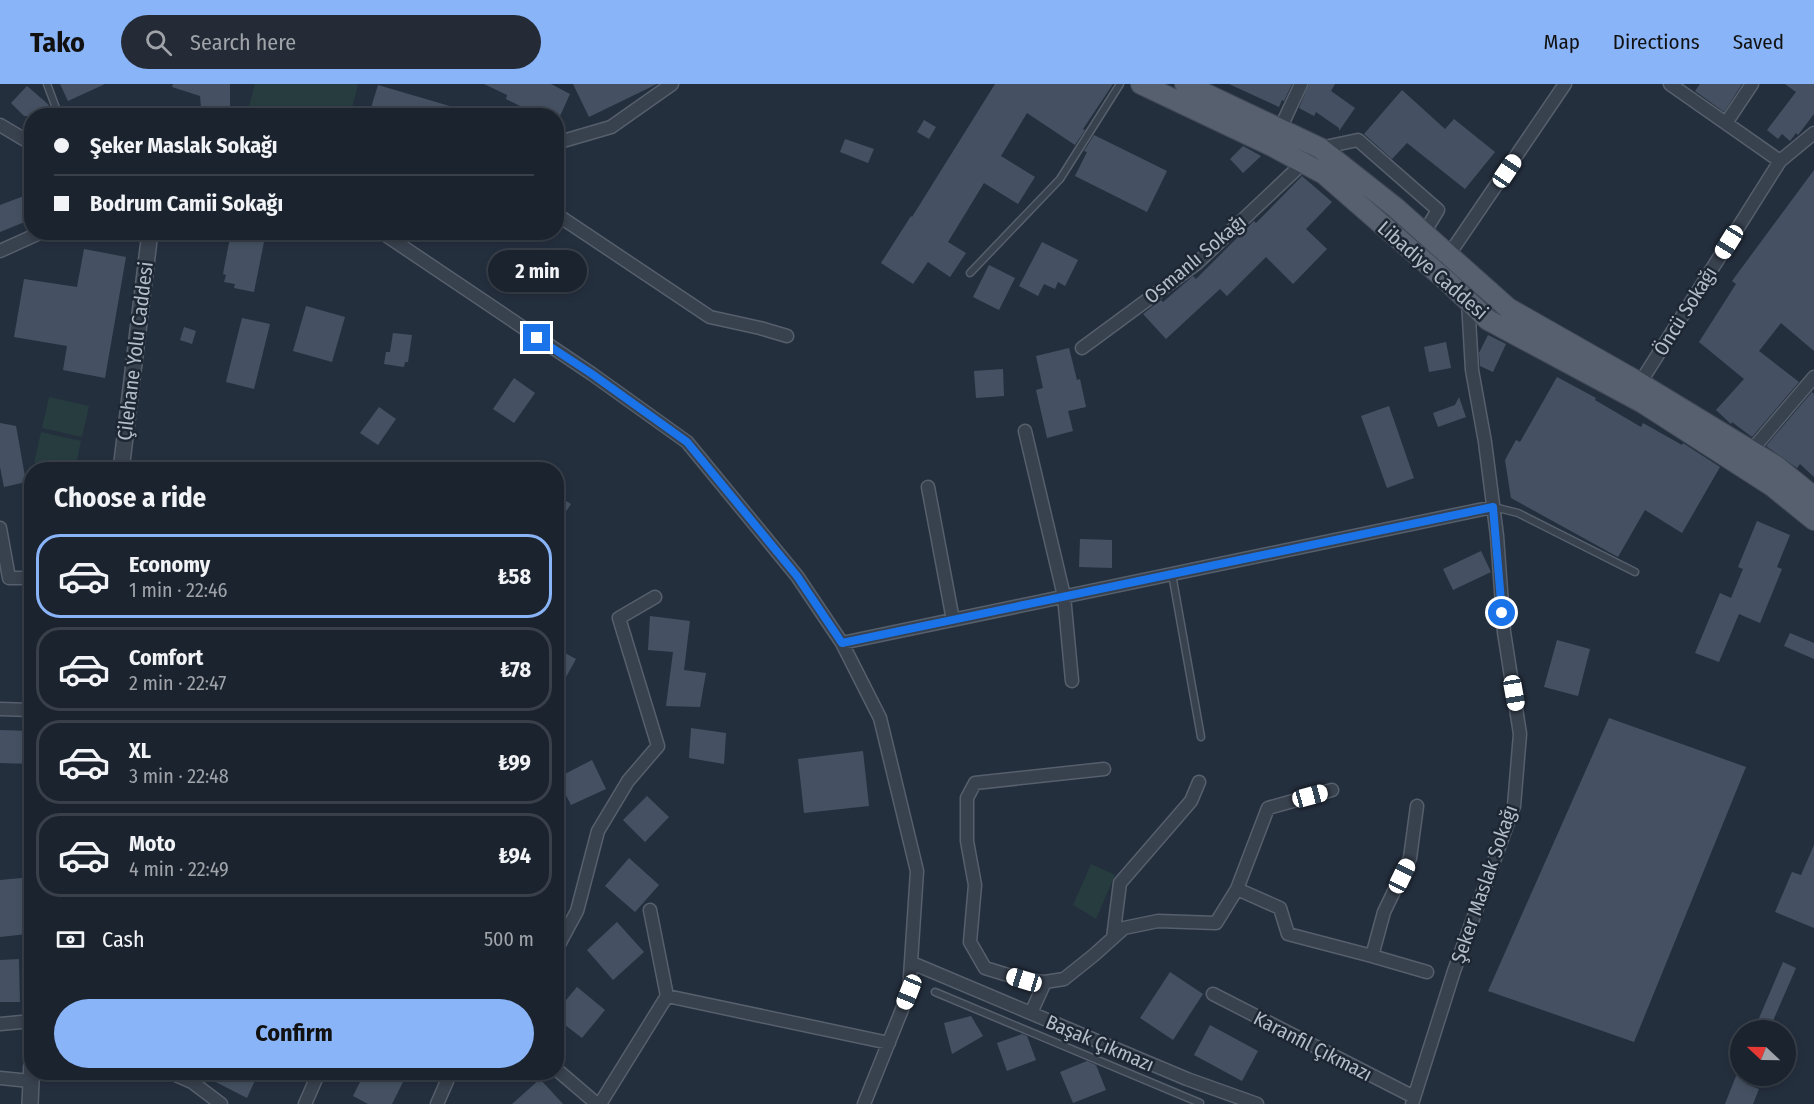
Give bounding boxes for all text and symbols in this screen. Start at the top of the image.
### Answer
search box [121,15,541,69]
text: Tako [30,26,85,59]
icon: search [142,26,175,59]
text: Search here [190,29,296,56]
text: Map [1543,29,1580,55]
text: Directions [1613,29,1700,55]
text: Saved [1733,29,1784,55]
text: Şeker Maslak Sokağı [90,132,278,159]
car [1489,151,1525,191]
text: Bodrum Camii Sokağı [90,190,283,217]
street label: Osmanlı Sokağı [1139,210,1251,308]
street label: Libadiye Caddesi [1373,216,1493,324]
car [1712,222,1746,262]
callout: 2 min [488,251,586,293]
text: 2 min [515,259,560,283]
street label: Çilehane Yolu Caddesi [112,260,159,442]
street label: Öncü Sokağı [1648,262,1722,360]
route end [523,324,550,351]
text: Choose a ride [54,482,206,514]
icon: car [57,549,111,603]
text: Economy [129,551,210,578]
text: ₺58 [498,563,531,590]
text: 1 min · 22:46 [129,578,227,602]
route start [1488,599,1515,626]
icon: car [57,642,111,696]
text: Comfort [129,644,203,671]
text: ₺78 [500,656,531,683]
text: 2 min · 22:47 [129,671,226,695]
car [1502,674,1526,712]
icon: car [57,735,111,789]
text: XL [129,737,151,764]
text: ₺99 [498,749,531,776]
text: 3 min · 22:48 [129,764,229,788]
car [1290,783,1330,809]
street label: Şeker Maslak Sokağı [1446,802,1523,966]
icon: car [57,828,111,882]
text: Moto [129,830,176,857]
text: ₺94 [498,842,531,869]
car [1386,856,1418,896]
text: 4 min · 22:49 [129,857,229,881]
icon: cash [54,923,87,956]
text: Cash [102,926,145,953]
text: 500 m [484,927,534,951]
car [1004,966,1044,994]
car [894,972,924,1012]
button: Confirm [54,999,534,1068]
street label: Karanfil Çıkmazı [1249,1006,1376,1087]
street label: Başak Çıkmazı [1042,1009,1158,1077]
north arrow [1730,1020,1796,1086]
map controls [1730,1020,1796,1086]

